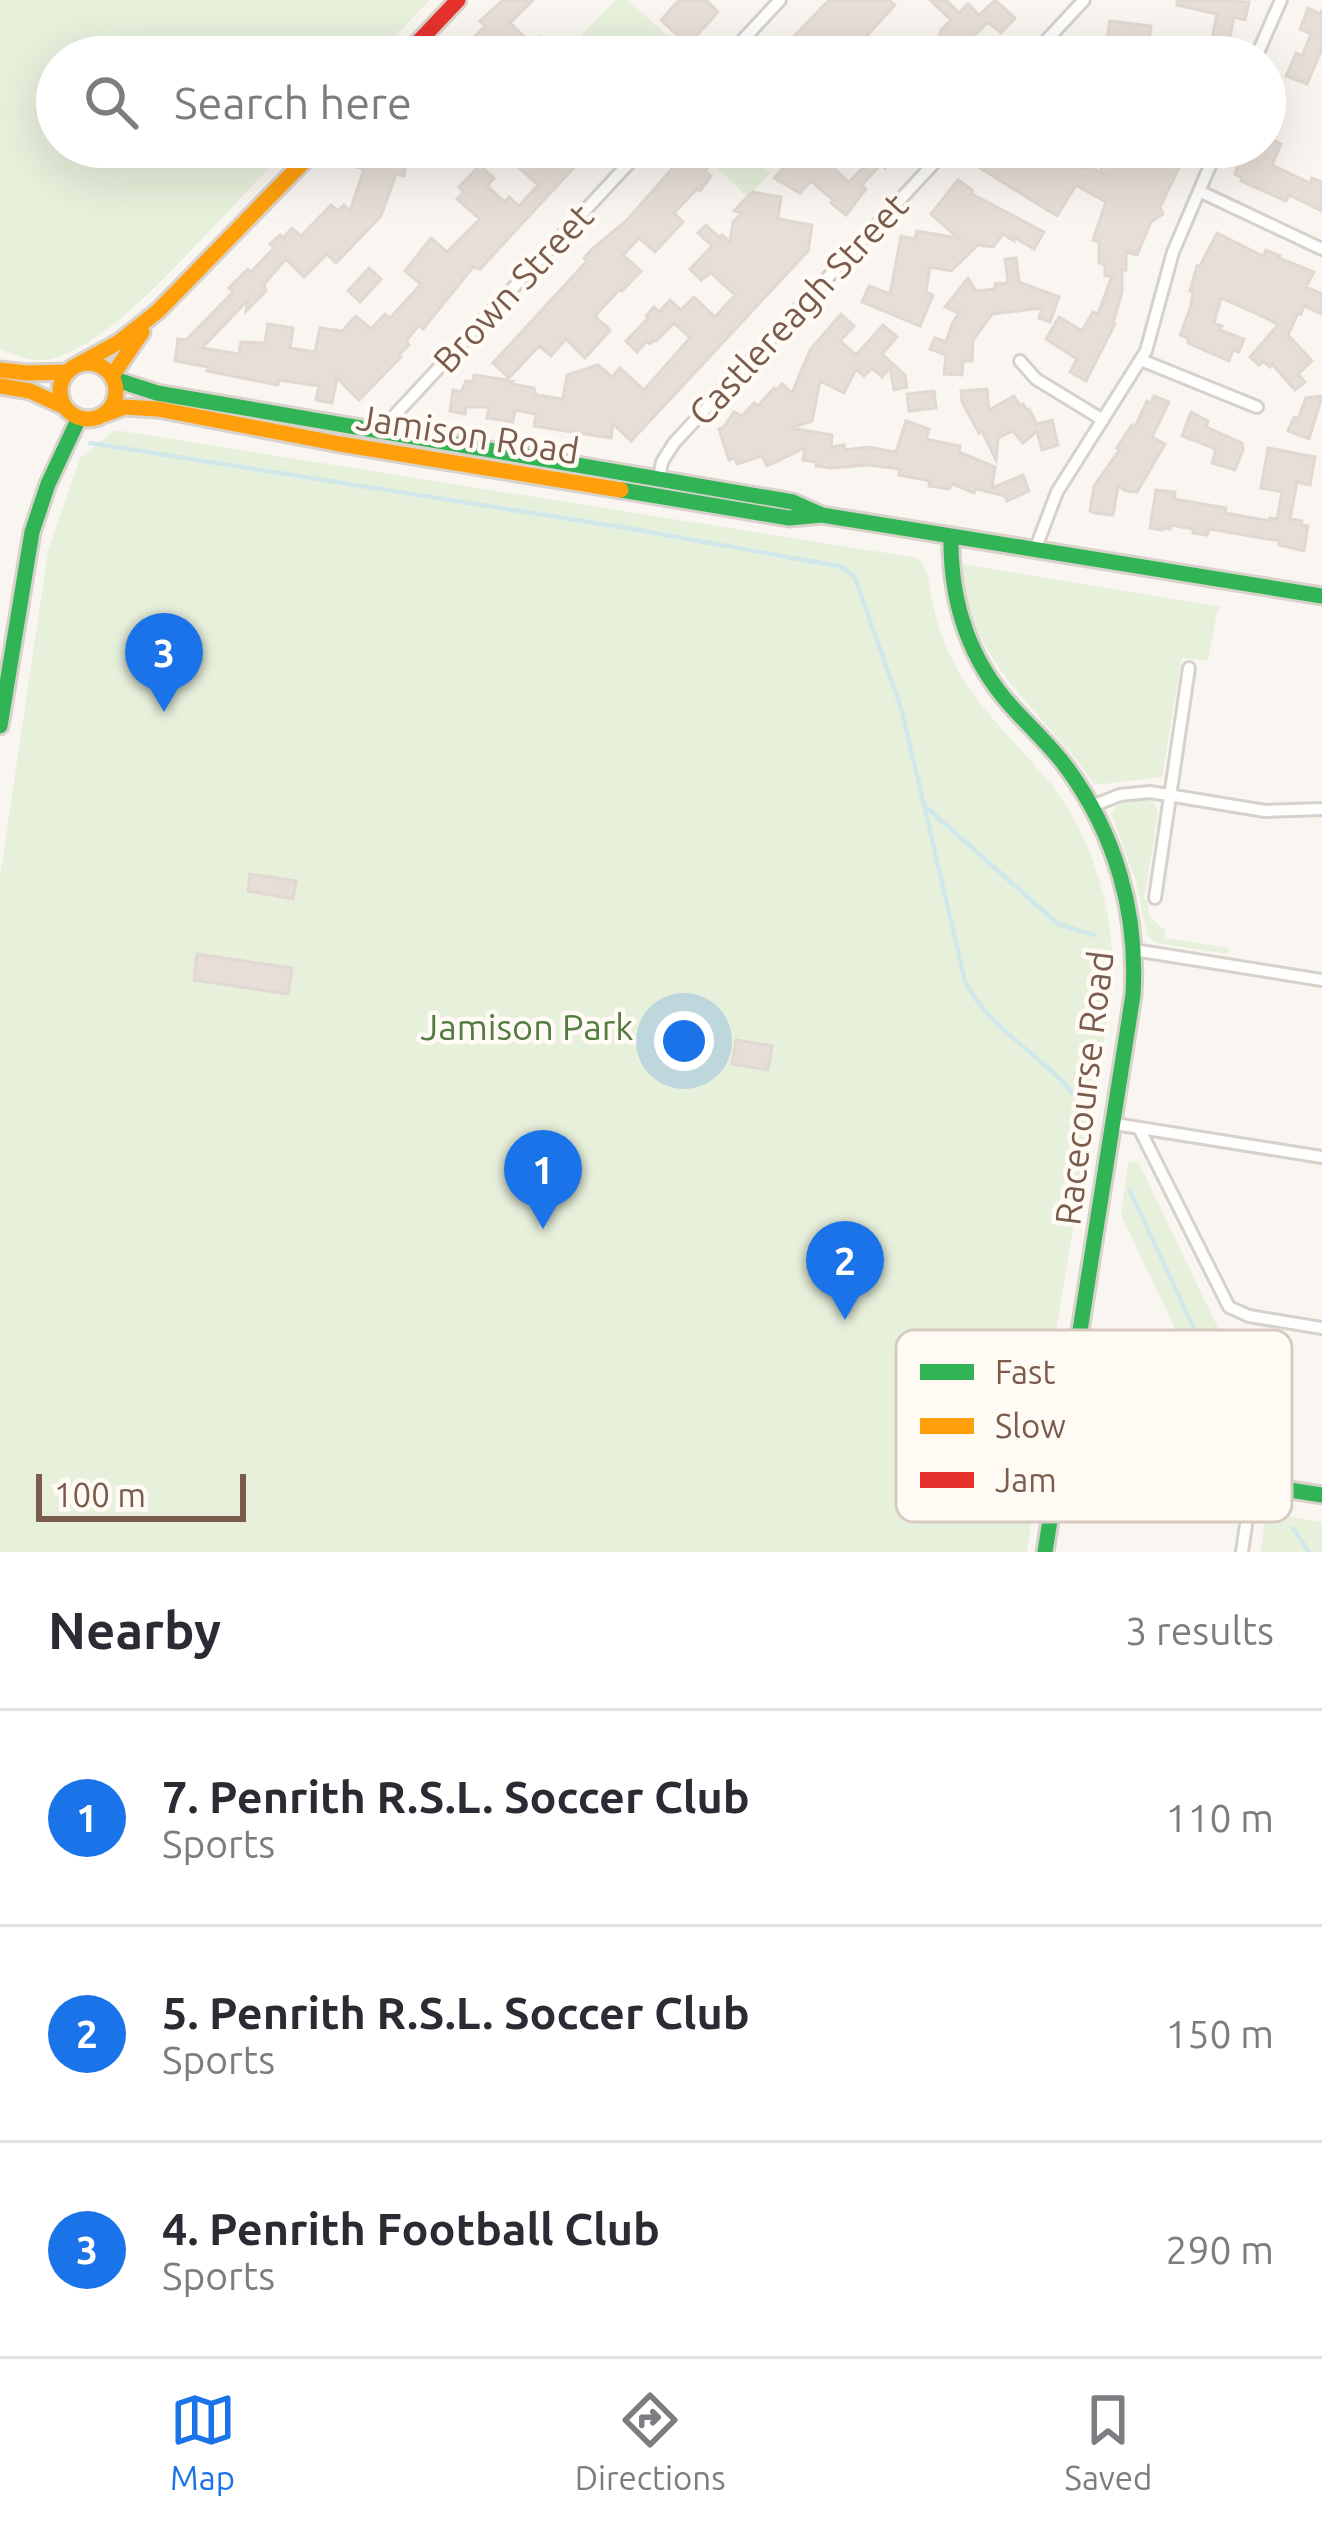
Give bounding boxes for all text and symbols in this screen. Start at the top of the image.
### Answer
search box [36,36,1286,168]
icon: search [78,69,144,135]
text: Search here [174,77,412,128]
street label: Castlereagh Street [680,184,916,433]
street label: Brown Street [424,195,601,380]
street label: Jamison Road [354,396,582,471]
pin: 3 [125,613,203,712]
street label: Racecourse Road [1046,948,1121,1227]
park label: Jamison Park [420,1006,634,1047]
your location [654,1011,714,1071]
pin: 1 [504,1130,582,1229]
pin: 2 [806,1221,884,1320]
legend [896,1330,1292,1522]
text: Fast [995,1353,1055,1390]
text: Slow [995,1407,1066,1444]
text: Jam [995,1461,1057,1498]
scale bar [36,1468,246,1521]
text: 100 m [54,1476,146,1513]
text: Nearby [48,1601,221,1659]
text: 3 results [1125,1609,1274,1652]
text: 7. Penrith R.S.L. Soccer Club [162,1771,750,1822]
text: 1 [76,1796,98,1839]
text: 110 m [1165,1796,1274,1839]
text: Sports [162,1822,275,1865]
text: 5. Penrith R.S.L. Soccer Club [162,1987,750,2038]
text: 2 [76,2012,98,2055]
text: 150 m [1165,2012,1274,2055]
text: Sports [162,2038,275,2081]
text: 4. Penrith Football Club [162,2203,660,2254]
text: 3 [76,2228,98,2271]
text: 290 m [1165,2228,1274,2271]
text: Sports [162,2254,275,2297]
tab: Map [170,2387,236,2496]
tab: Directions [575,2387,725,2496]
tab: Saved [1065,2387,1152,2496]

